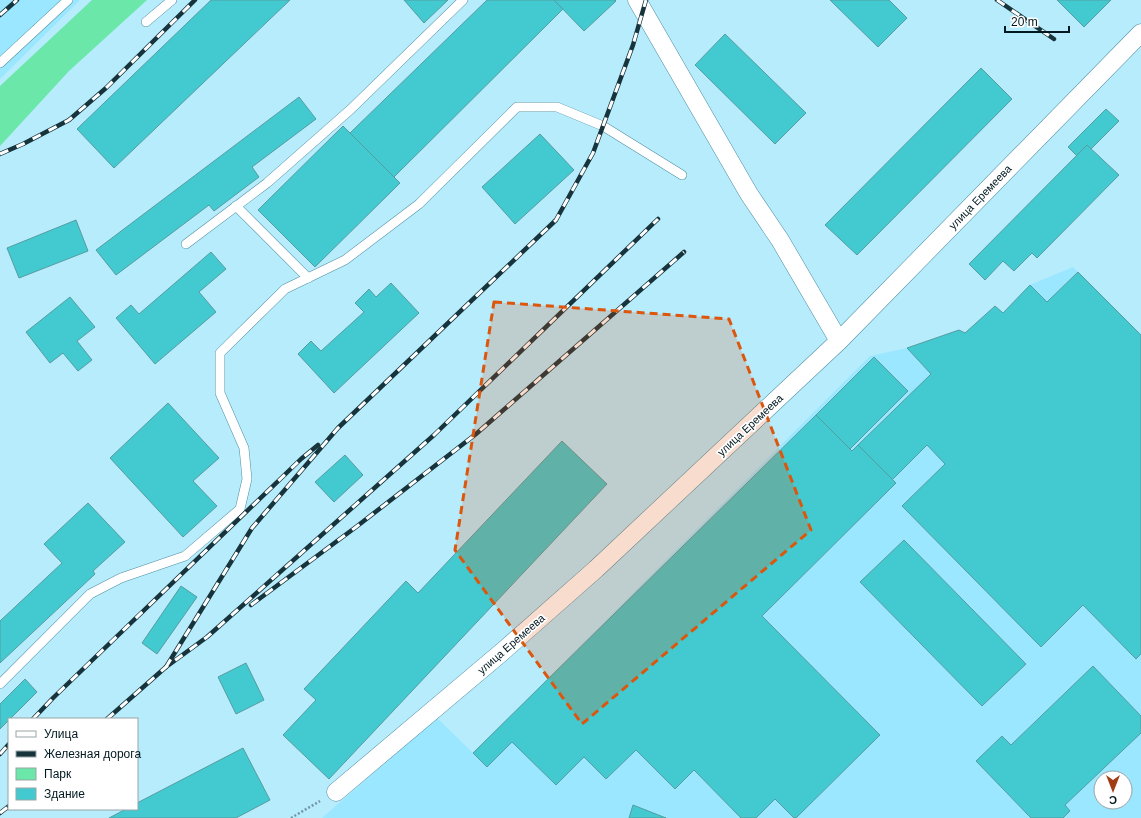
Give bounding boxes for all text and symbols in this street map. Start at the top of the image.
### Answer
scale bar [1005,8,1069,34]
text: 20 m [1011,15,1038,29]
street label: улица Еремеева [946,162,1014,232]
street label: улица Еремеева [715,391,786,458]
street label: улица Еремеева [475,611,547,676]
legend [8,718,138,810]
text: Улица [44,727,78,741]
text: Железная дорога [44,747,141,761]
text: Парк [44,767,72,781]
north arrow [1093,770,1133,810]
text: Здание [44,787,85,801]
text: С [1109,794,1117,806]

